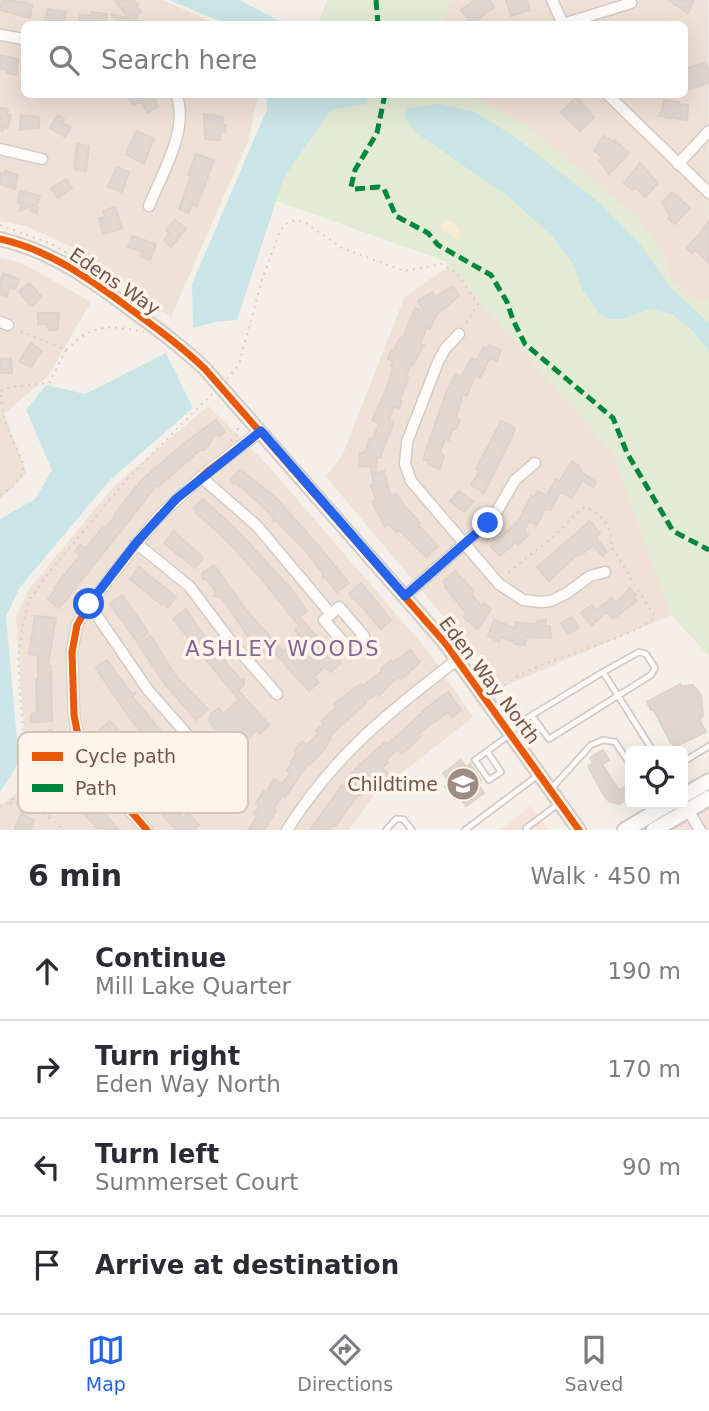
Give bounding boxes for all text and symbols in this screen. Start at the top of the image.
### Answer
search box [21,21,688,98]
icon: search [45,41,83,79]
text: Search here [101,45,257,75]
street label: Edens Way [66,243,164,319]
route end [472,507,503,538]
route start [73,588,104,619]
street label: Eden Way North [435,612,545,748]
district label: ASHLEY WOODS [185,637,381,661]
legend [18,732,248,813]
text: Cycle path [75,745,176,767]
map controls [625,746,688,809]
button: locate [625,746,688,809]
school or university icon: Childtime [444,765,482,803]
place label: Childtime [347,773,438,795]
text: Path [75,777,117,799]
text: 6 min [28,858,122,893]
text: Walk · 450 m [530,863,681,889]
text: Continue [95,943,226,973]
icon: ahead [28,952,66,990]
text: 190 m [607,958,681,984]
text: Mill Lake Quarter [95,973,291,999]
text: Turn right [95,1041,240,1071]
icon: right [28,1050,66,1088]
text: 170 m [607,1056,681,1082]
text: Eden Way North [95,1071,281,1097]
text: Turn left [95,1139,219,1169]
icon: left [28,1148,66,1186]
text: 90 m [622,1154,681,1180]
text: Summerset Court [95,1169,298,1195]
icon: arrive [28,1246,66,1284]
text: Arrive at destination [95,1250,399,1280]
tab: Map [86,1331,126,1395]
tab: Directions [297,1331,393,1395]
tab: Saved [565,1331,623,1395]

